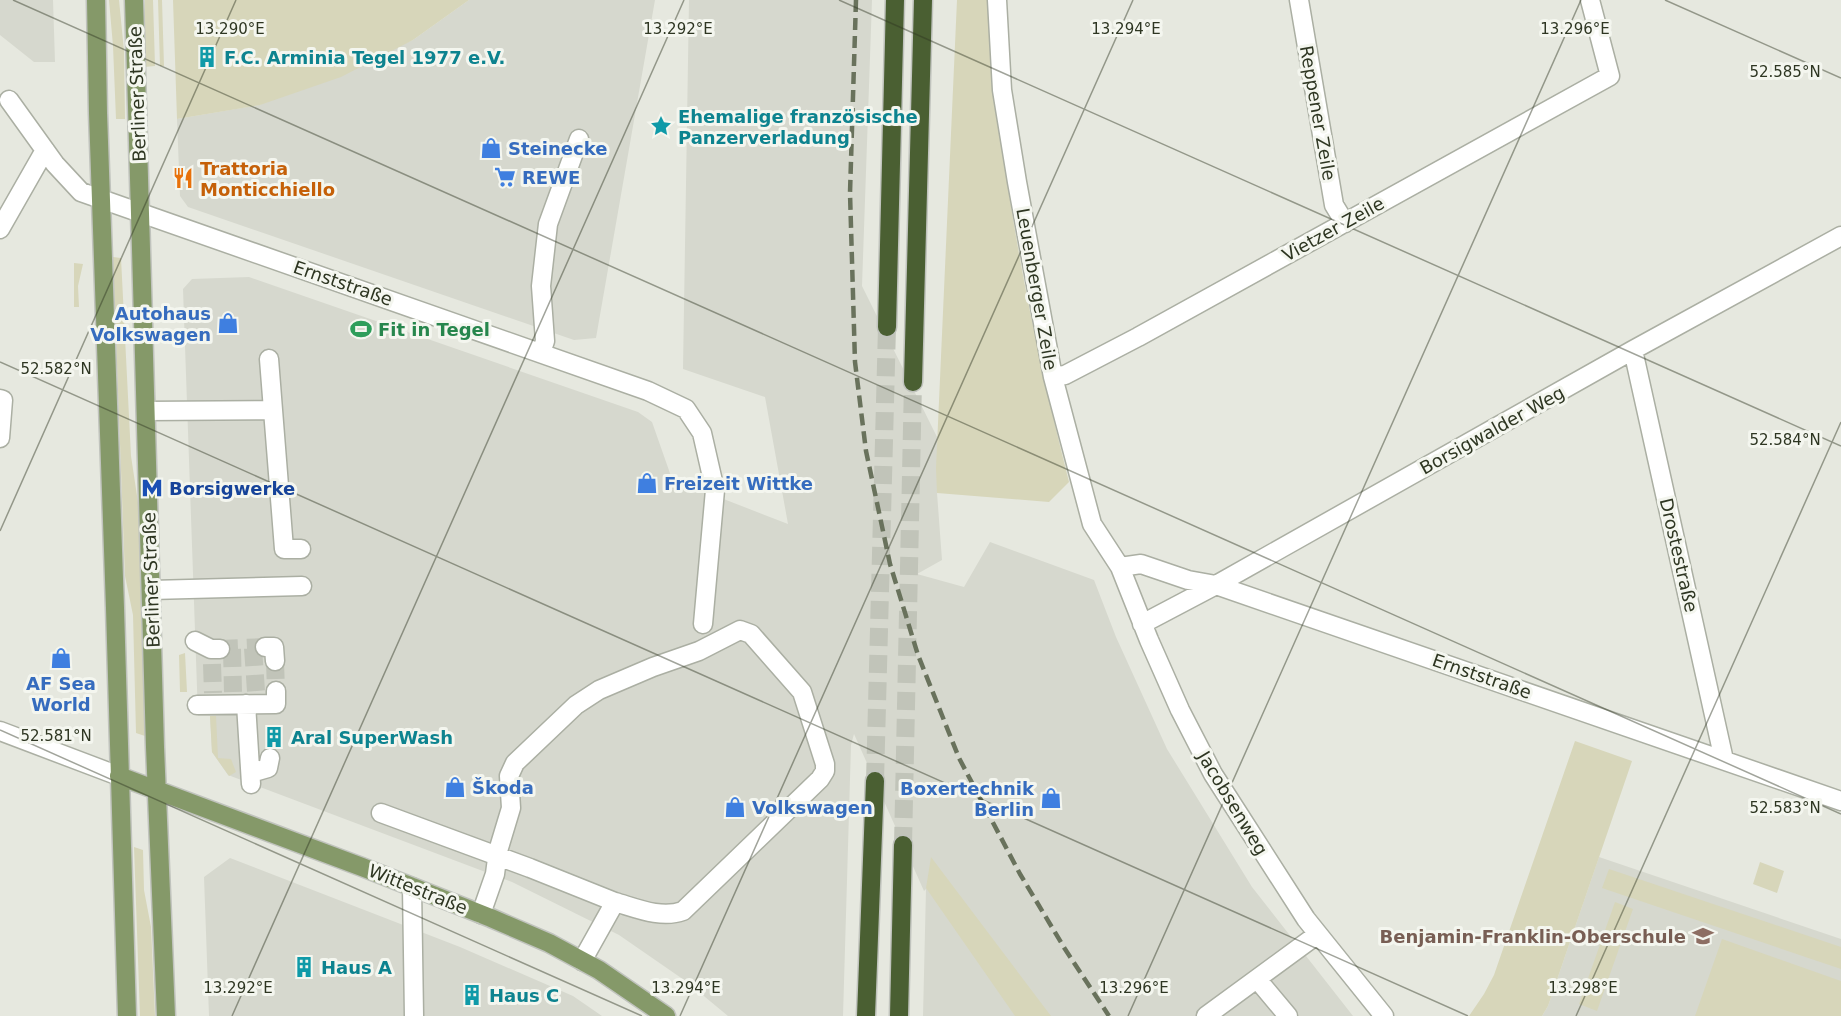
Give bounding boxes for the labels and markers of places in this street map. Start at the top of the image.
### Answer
building icon: F.C. Arminia Tegel 1977 e.V. [195,45,219,69]
place label: F.C. Arminia Tegel 1977 e.V. [224,47,505,68]
place label: Ehemalige französische Panzerverladung [678,106,918,148]
place icon: Ehemalige französische Panzerverladung [649,114,673,138]
shop icon: Steinecke [479,136,503,160]
place label: Steinecke [508,138,607,159]
place label: Trattoria Monticchiello [200,158,335,200]
supermarket icon: REWE [493,165,517,189]
restaurant icon: Trattoria Monticchiello [171,166,195,190]
place label: REWE [522,167,580,188]
place label: Autohaus Volkswagen [90,303,211,345]
shop icon: Autohaus Volkswagen [216,311,240,335]
sports icon: Fit in Tegel [349,317,373,341]
place label: Fit in Tegel [378,319,490,340]
shop icon: Freizeit Wittke [635,471,659,495]
place label: Freizeit Wittke [664,473,813,494]
metro station icon: Borsigwerke [140,476,164,500]
place label: Borsigwerke [169,478,295,499]
shop icon: AF Sea World [49,646,73,670]
place label: AF Sea World [26,673,96,715]
building icon: Aral SuperWash [262,725,286,749]
place label: Aral SuperWash [291,727,453,748]
shop icon: Škoda [443,775,467,799]
place label: Škoda [472,777,534,798]
place label: Boxertechnik Berlin [900,778,1035,820]
shop icon: Boxertechnik Berlin [1039,786,1063,810]
shop icon: Volkswagen [723,795,747,819]
place label: Volkswagen [752,797,873,818]
school or university icon: Benjamin-Franklin-Oberschule [1691,924,1715,948]
place label: Benjamin-Franklin-Oberschule [1379,926,1686,947]
building icon: Haus A [292,955,316,979]
place label: Haus A [321,957,392,978]
building icon: Haus C [460,983,484,1007]
place label: Haus C [489,985,559,1006]

